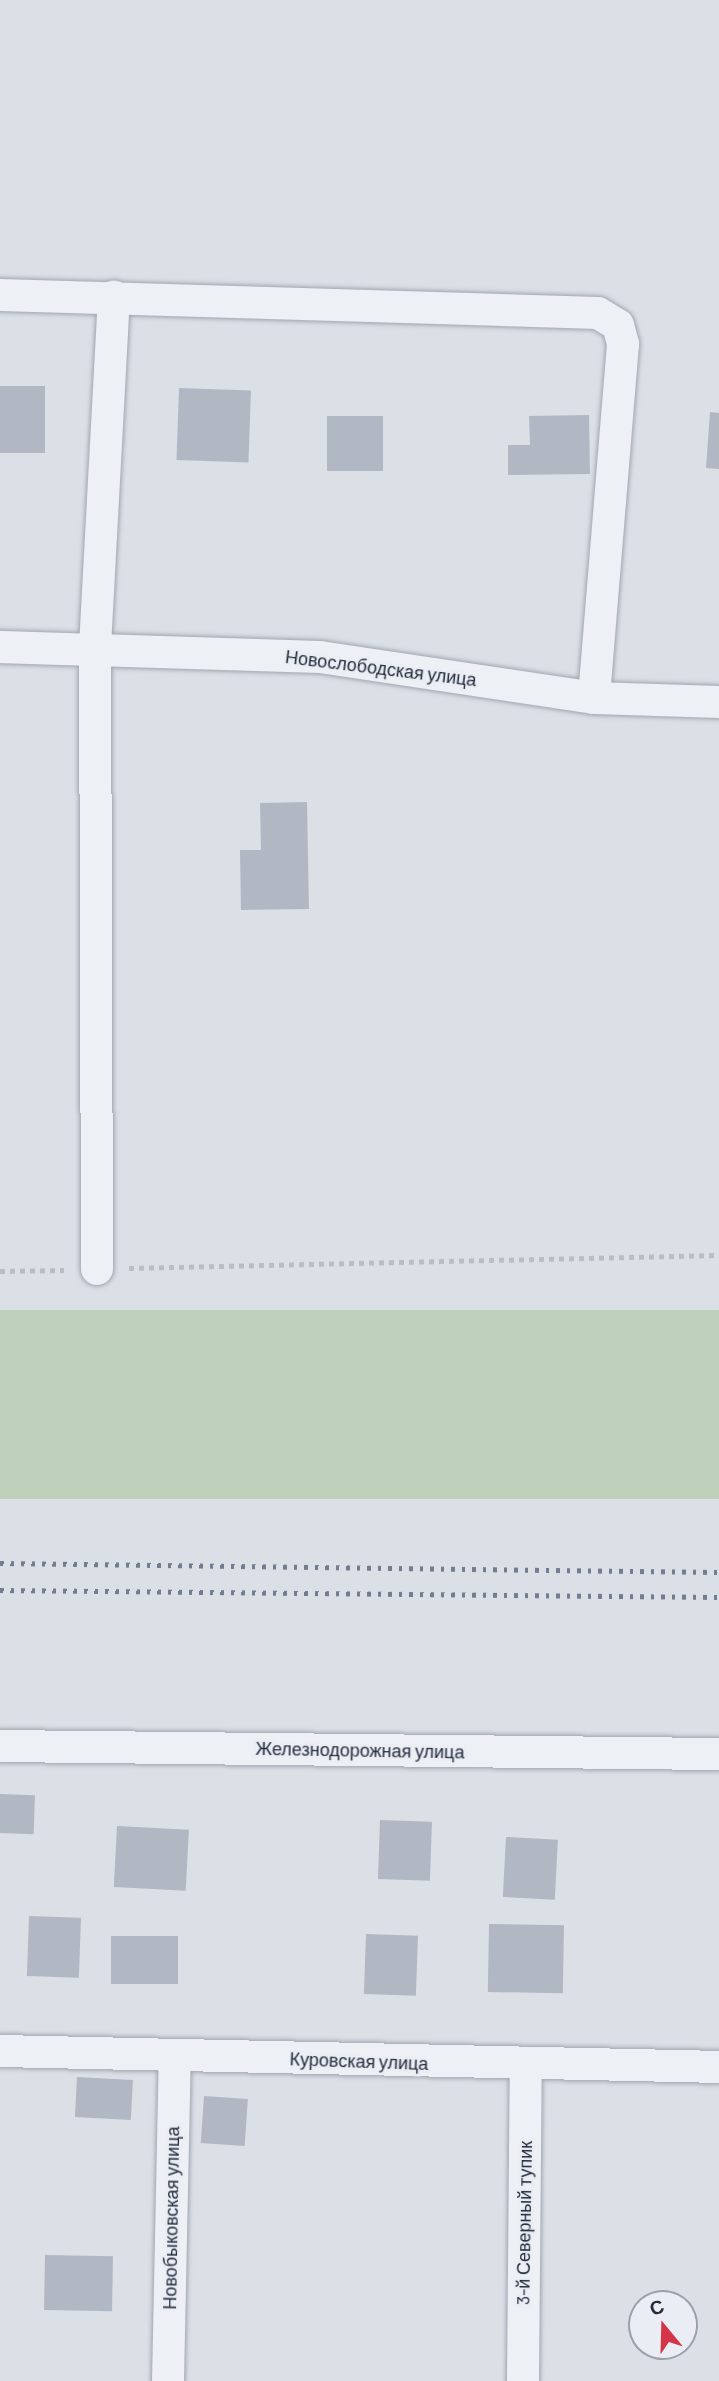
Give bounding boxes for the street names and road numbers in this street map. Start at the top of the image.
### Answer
street label: Новослободская улица [284,646,478,690]
street label: Железнодорожная улица [255,1737,465,1763]
street label: Куровская улица [289,2048,429,2074]
street label: Новобыковская улица [159,2126,183,2310]
street label: 3-й Северный тупик [512,2141,536,2305]

